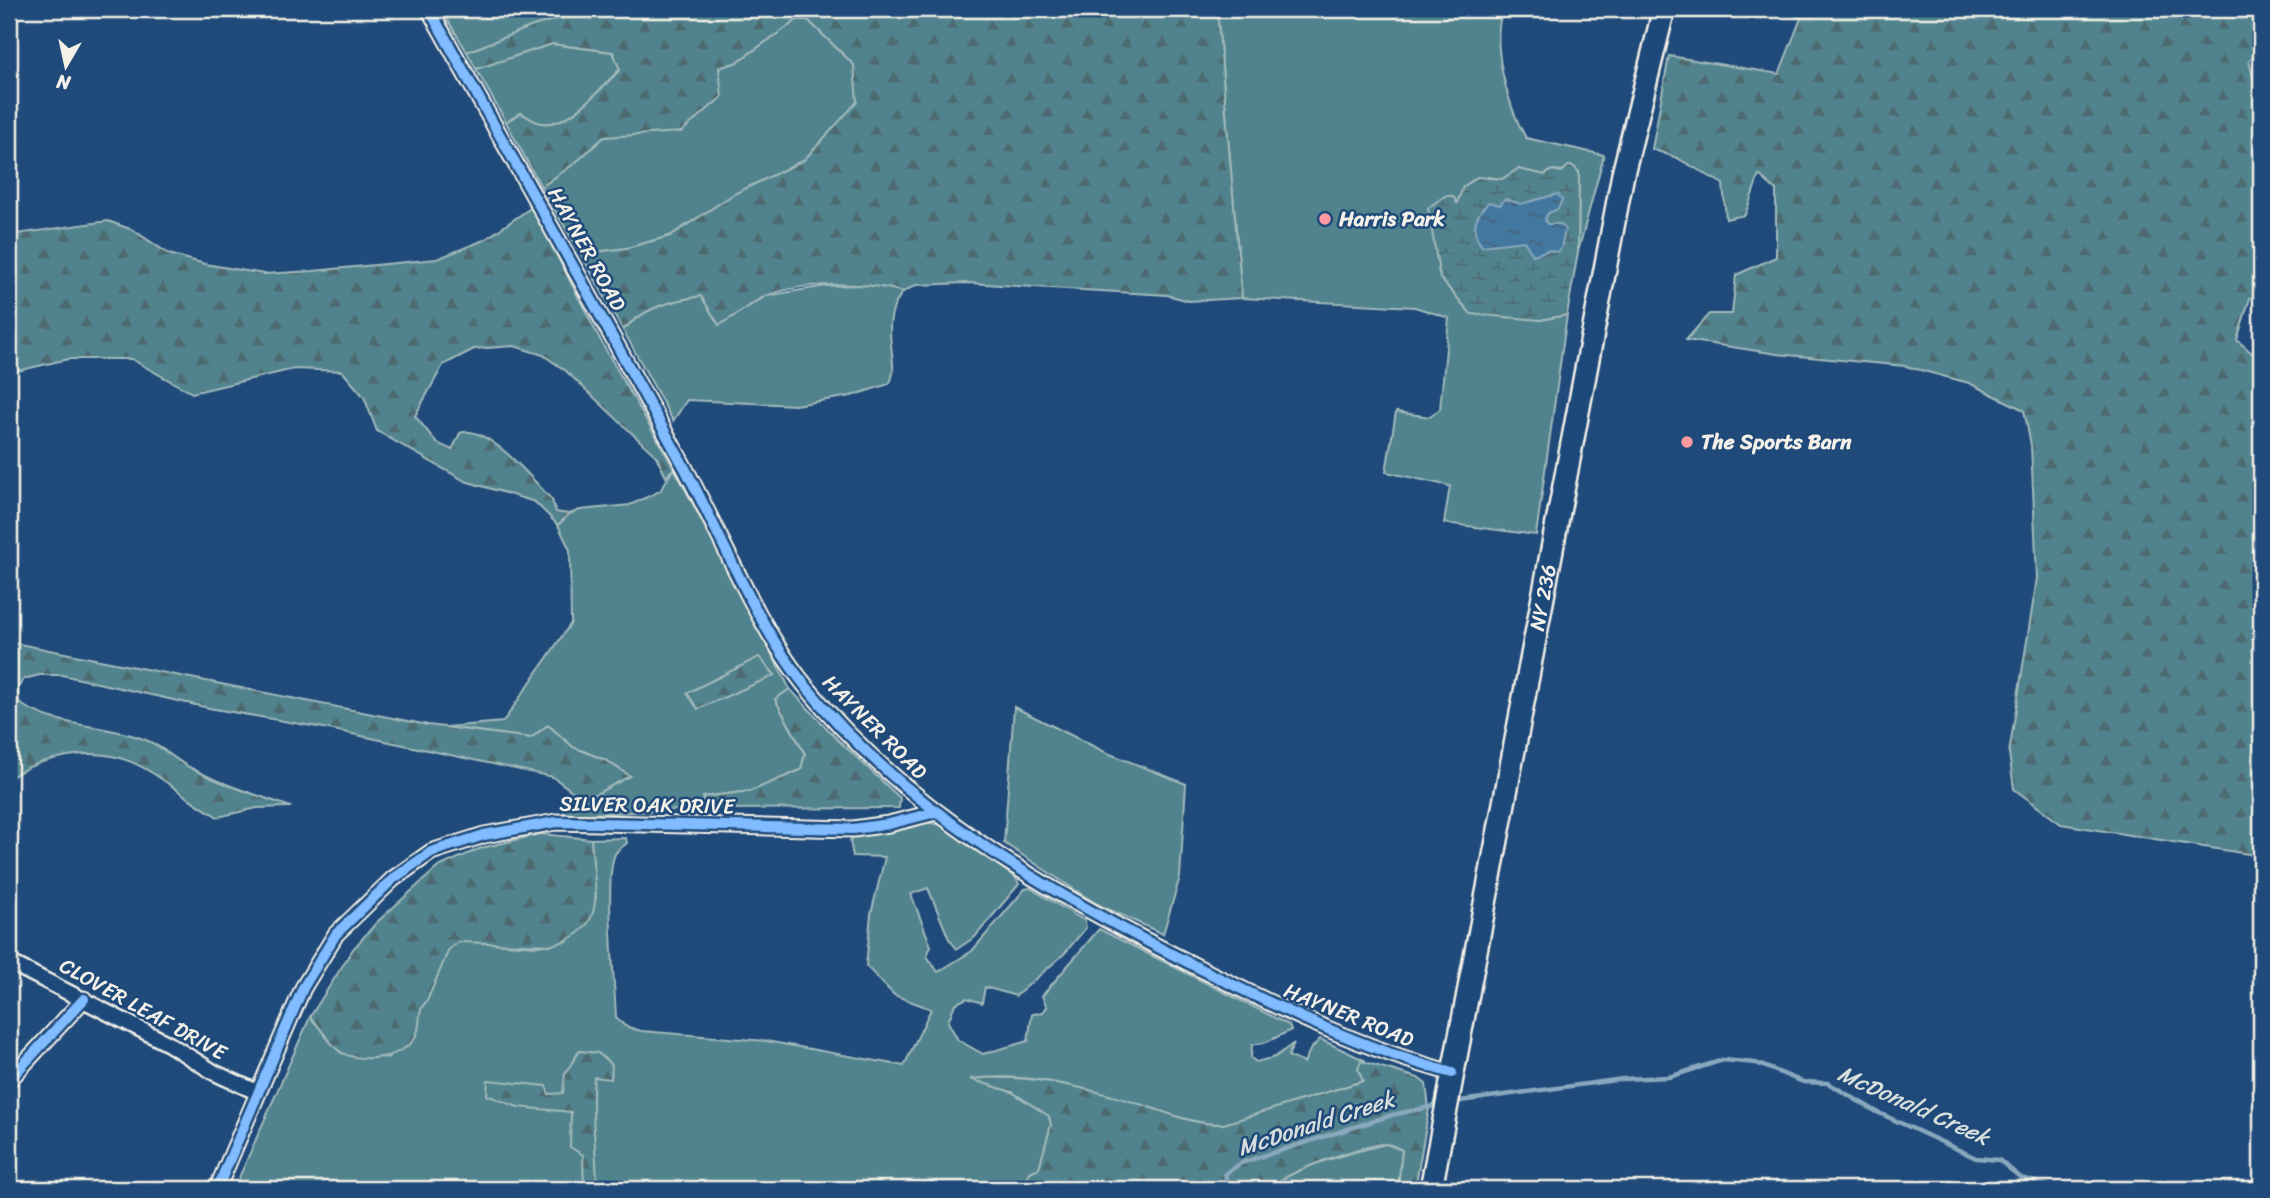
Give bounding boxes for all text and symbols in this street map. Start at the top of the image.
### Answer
north arrow [32,32,102,102]
text: N [54,65,73,100]
street label: HAYNER ROAD [537,180,637,319]
place label: Harris Park [1338,200,1445,238]
marker: Harris Park [1317,211,1333,227]
place label: The Sports Barn [1701,423,1852,461]
marker: The Sports Barn [1679,434,1695,450]
street label: NY 236 [1518,561,1568,634]
street label: HAYNER ROAD [813,665,937,789]
street label: SILVER OAK DRIVE [559,784,736,826]
street label: CLOVER LEAF DRIVE [52,947,235,1072]
street label: HAYNER ROAD [1278,972,1420,1059]
water label: McDonald Creek [1831,1054,1998,1158]
water label: McDonald Creek [1232,1078,1402,1168]

